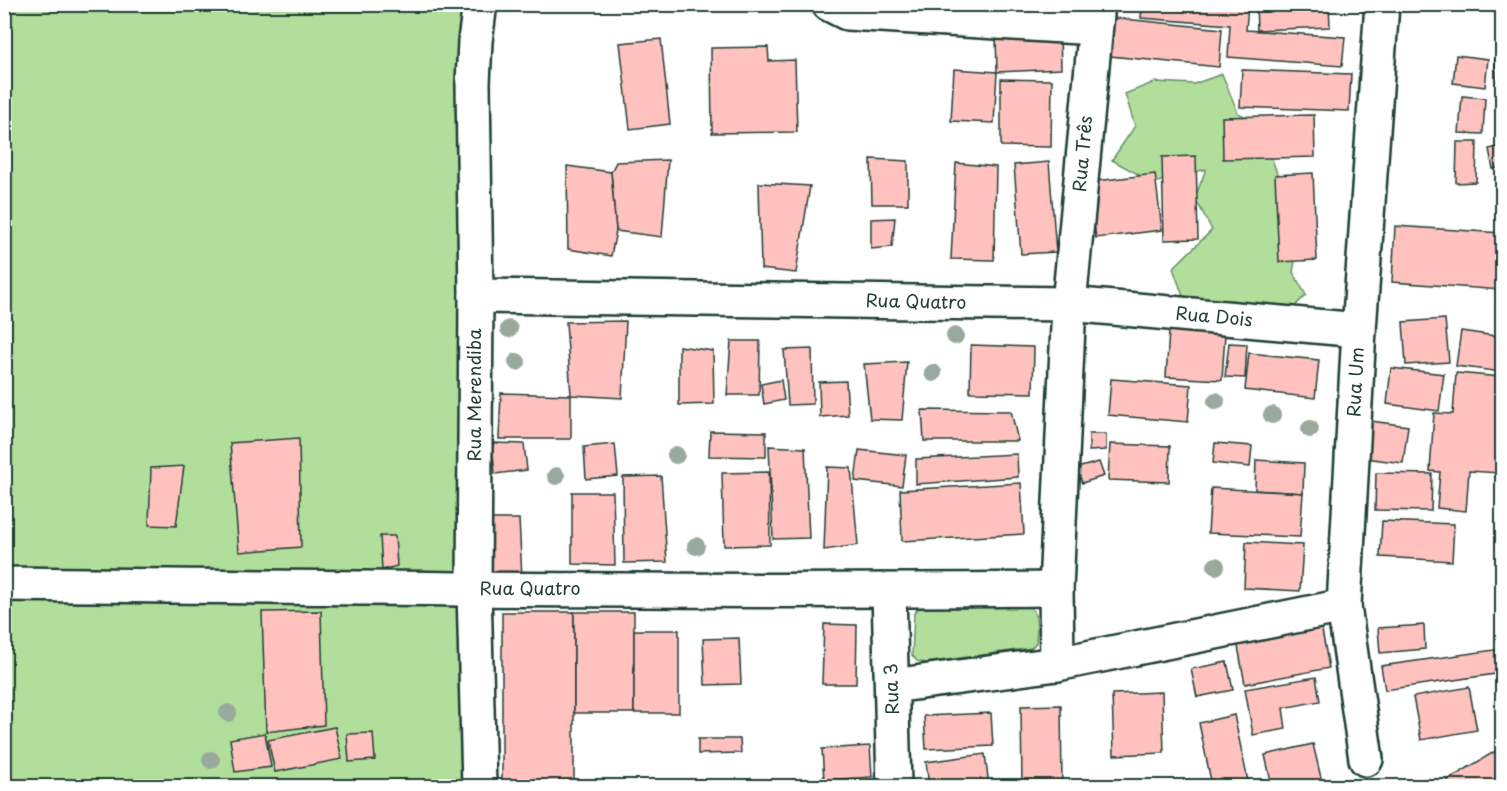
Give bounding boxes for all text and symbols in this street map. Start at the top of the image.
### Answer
street label: Rua Três [1065,115,1098,193]
street label: Rua Quatro [865,286,967,315]
street label: Rua Dois [1174,299,1254,332]
street label: Rua Merendiba [460,328,487,462]
street label: Rua Um [1339,346,1370,418]
street label: Rua Quatro [480,574,580,601]
street label: Rua 3 [876,663,905,715]

